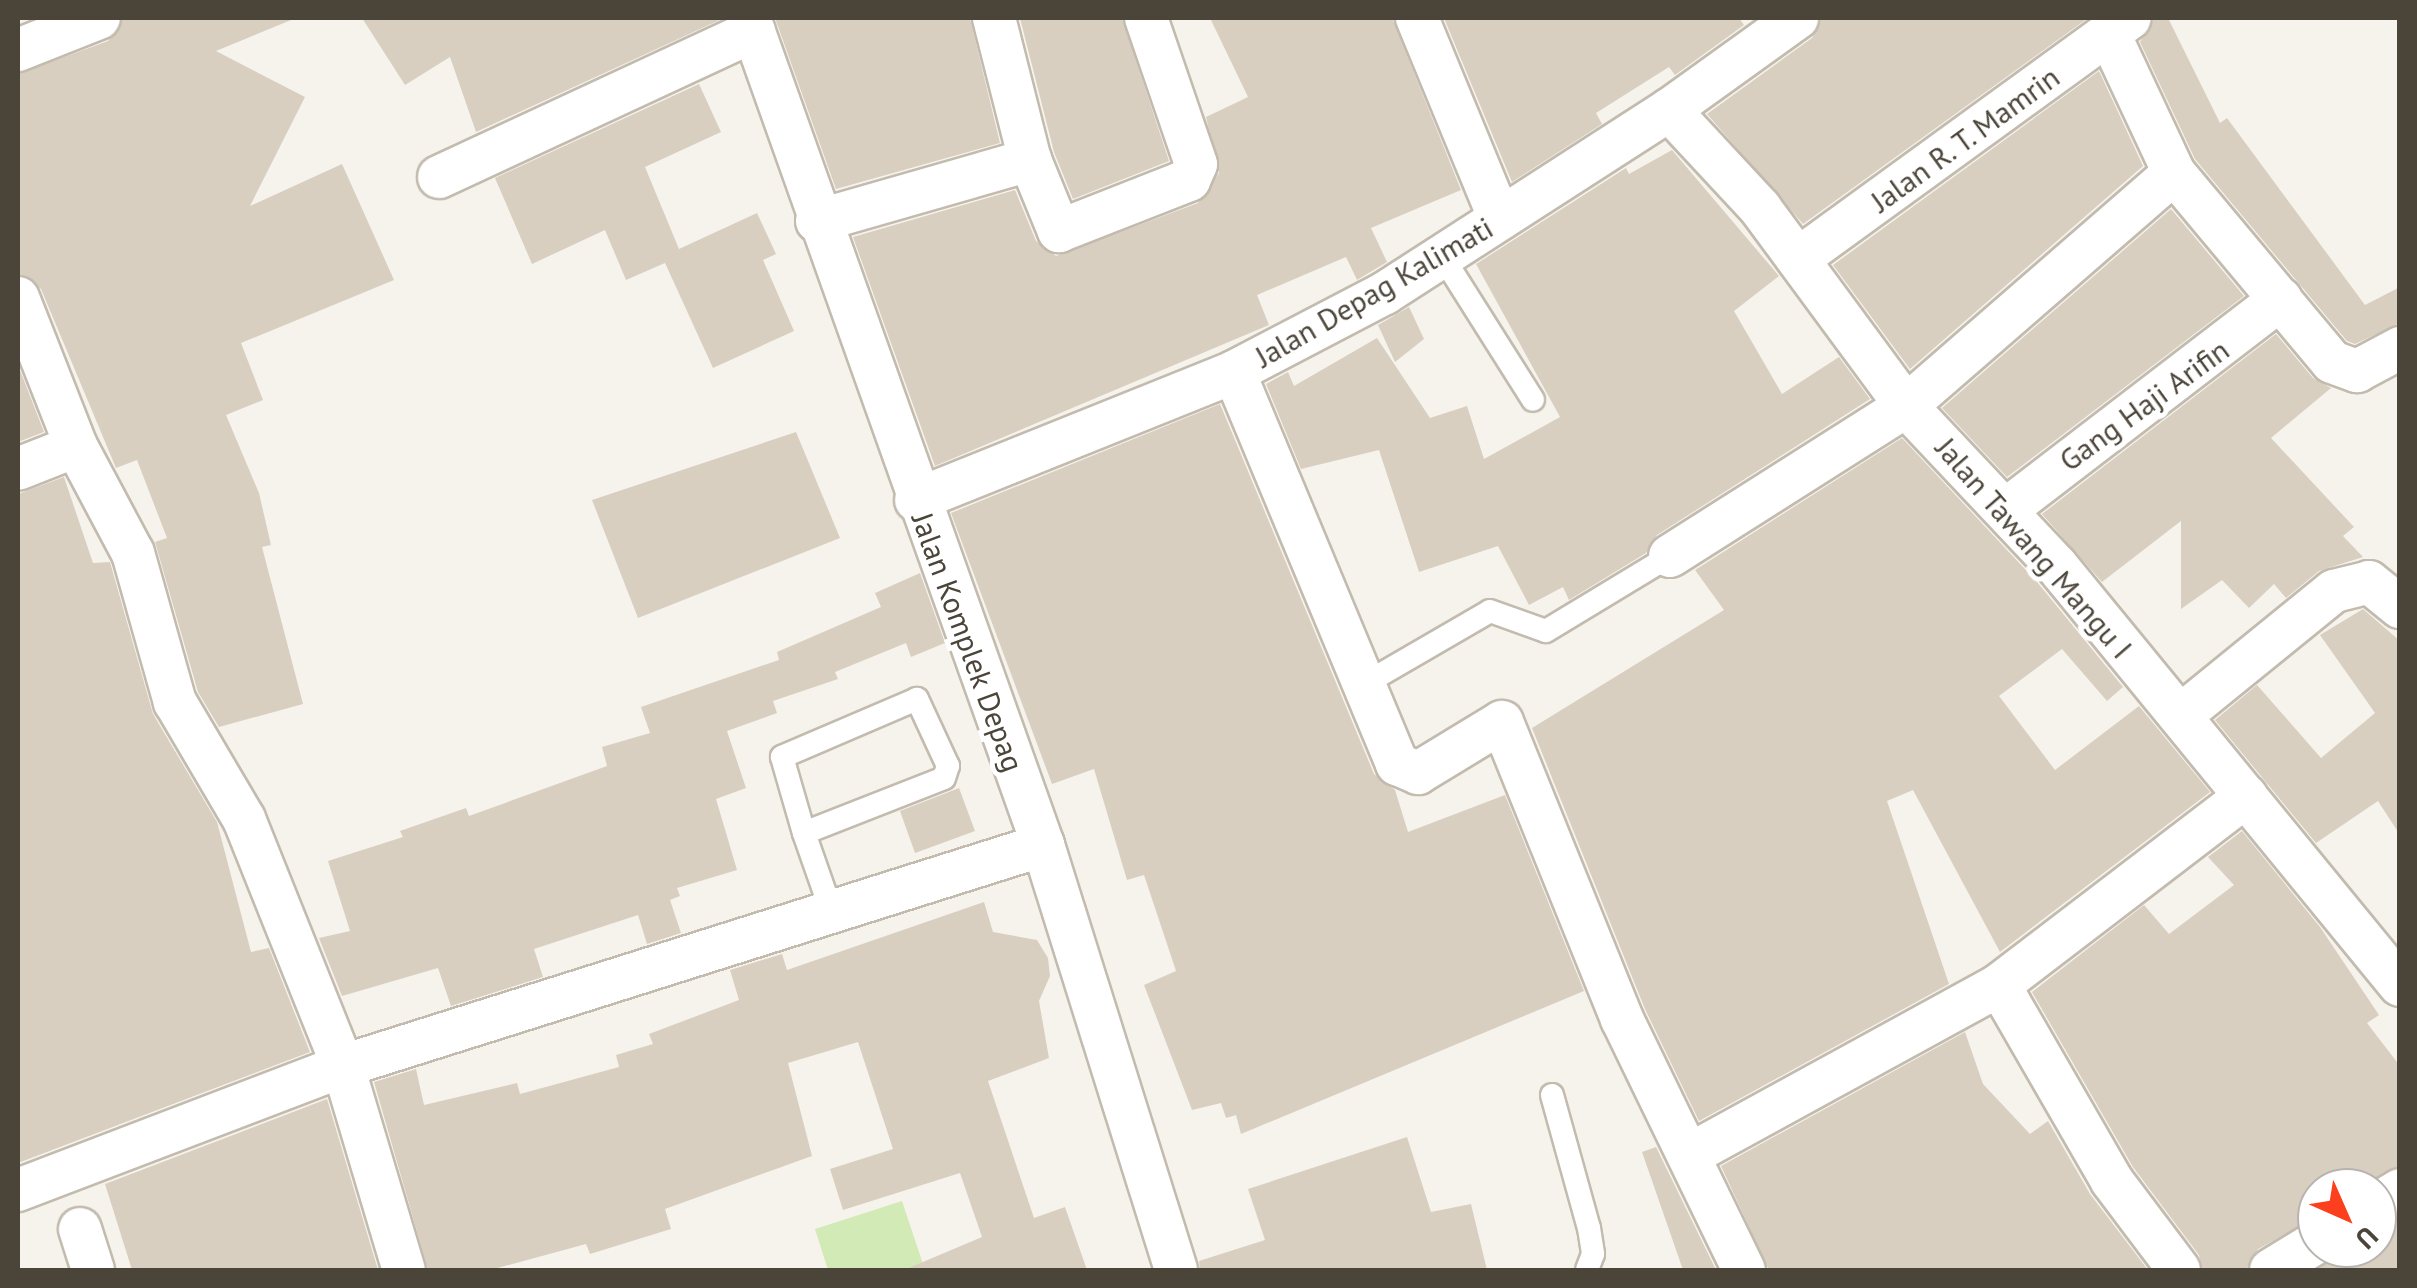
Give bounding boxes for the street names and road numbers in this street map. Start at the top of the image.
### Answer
street label: Jalan R. T. Mamrin [1862,57,2068,221]
street label: Jalan Depag Kalimati [1249,209,1499,375]
street label: Gang Haji Arifin [2052,331,2236,479]
street label: Jalan Tawang Mangu I [1928,430,2140,666]
street label: Jalan Komplek Depag [904,507,1032,777]

